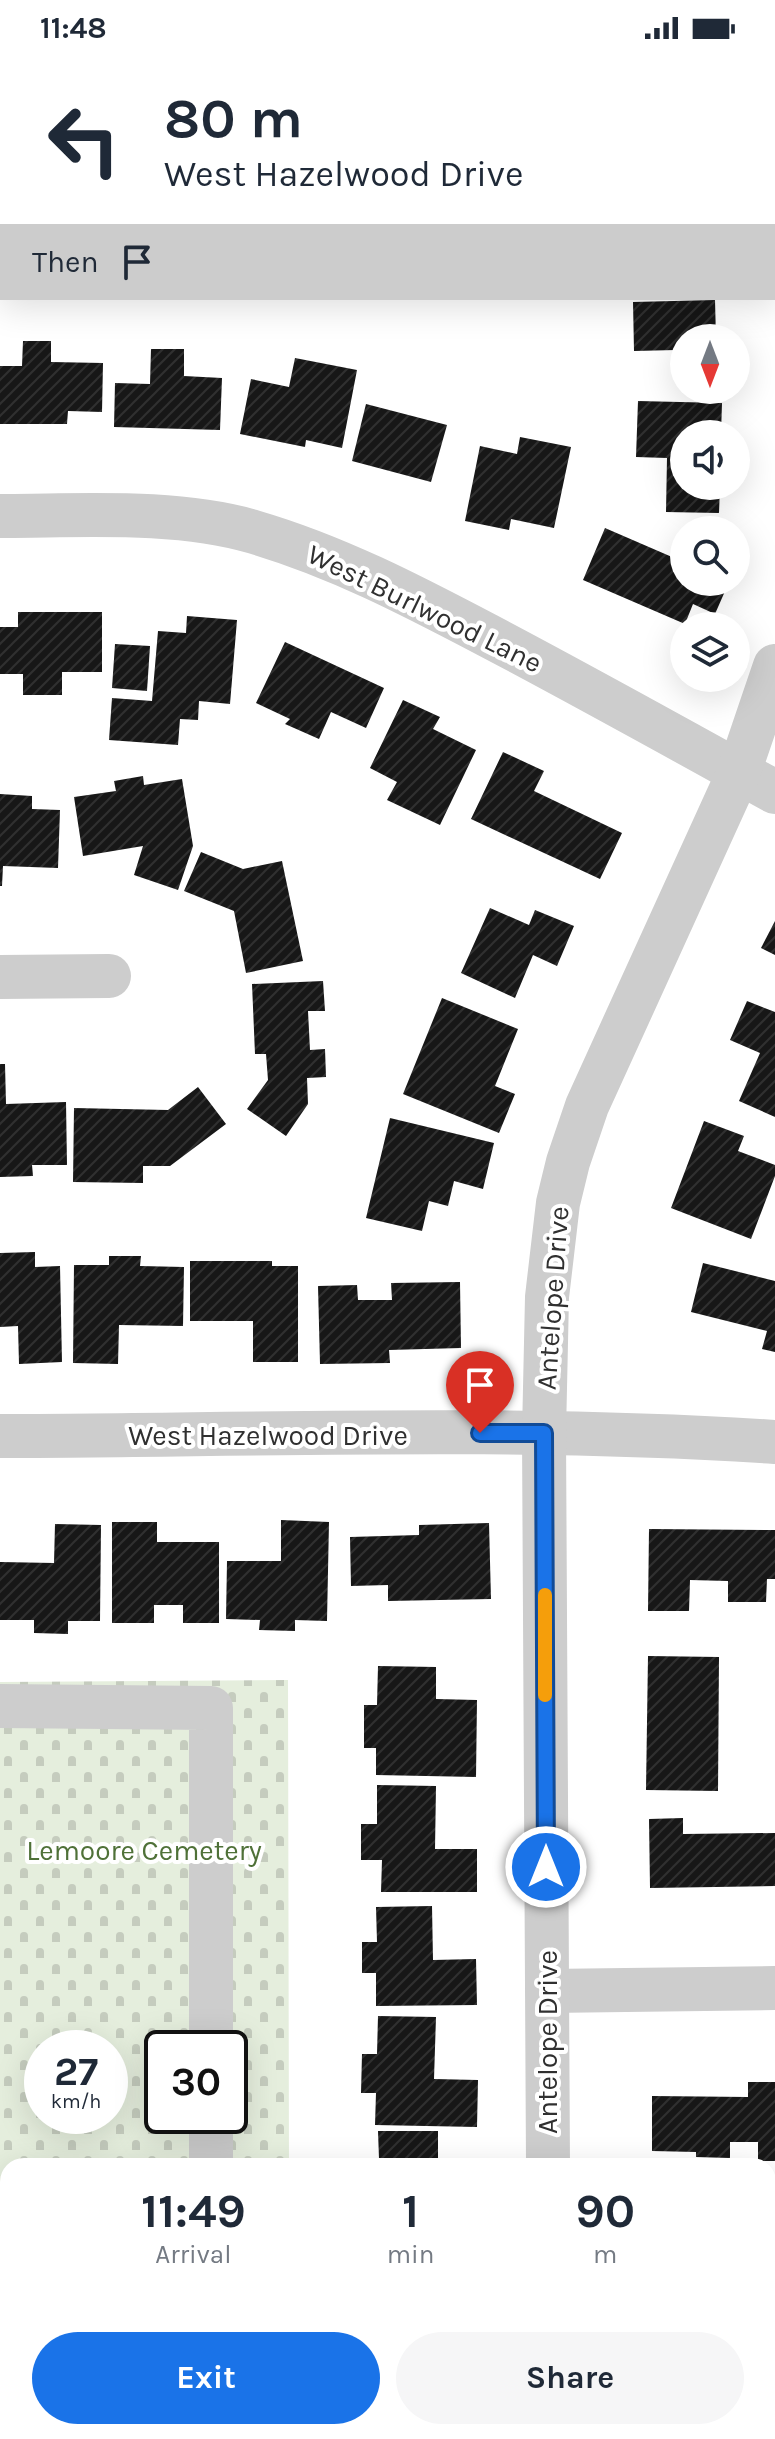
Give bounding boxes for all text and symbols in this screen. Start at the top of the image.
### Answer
text: 11:48 [40,10,107,46]
text: 80 m [164,86,303,151]
icon: left [32,88,136,192]
text: West Hazelwood Drive [164,153,523,195]
icon: arrive [115,240,159,284]
text: Then [32,244,99,280]
north arrow [670,324,750,404]
map controls [670,324,750,692]
button: sound [670,420,750,500]
button: search [670,516,750,596]
street label: West Burlwood Lane [302,537,547,680]
button: layers [670,612,750,692]
street label: Antelope Drive [530,1205,575,1391]
pin [446,1351,514,1433]
icon: arrive [458,1363,502,1407]
street label: West Hazelwood Drive [128,1419,408,1452]
position arrow [504,1825,588,1909]
park label: Lemoore Cemetery [26,1834,262,1867]
street label: Antelope Drive [531,1950,564,2134]
speed limit sign: 30 [144,2030,248,2134]
text: 27 [54,2048,98,2095]
text: km/h [51,2090,101,2113]
text: 11:49 [141,2183,246,2239]
text: 1 [402,2183,419,2239]
text: 90 [575,2183,635,2239]
text: Arrival [155,2239,231,2270]
text: min [387,2239,435,2270]
text: m [593,2239,617,2270]
button: Exit [32,2332,380,2424]
button: Share [396,2332,744,2424]

